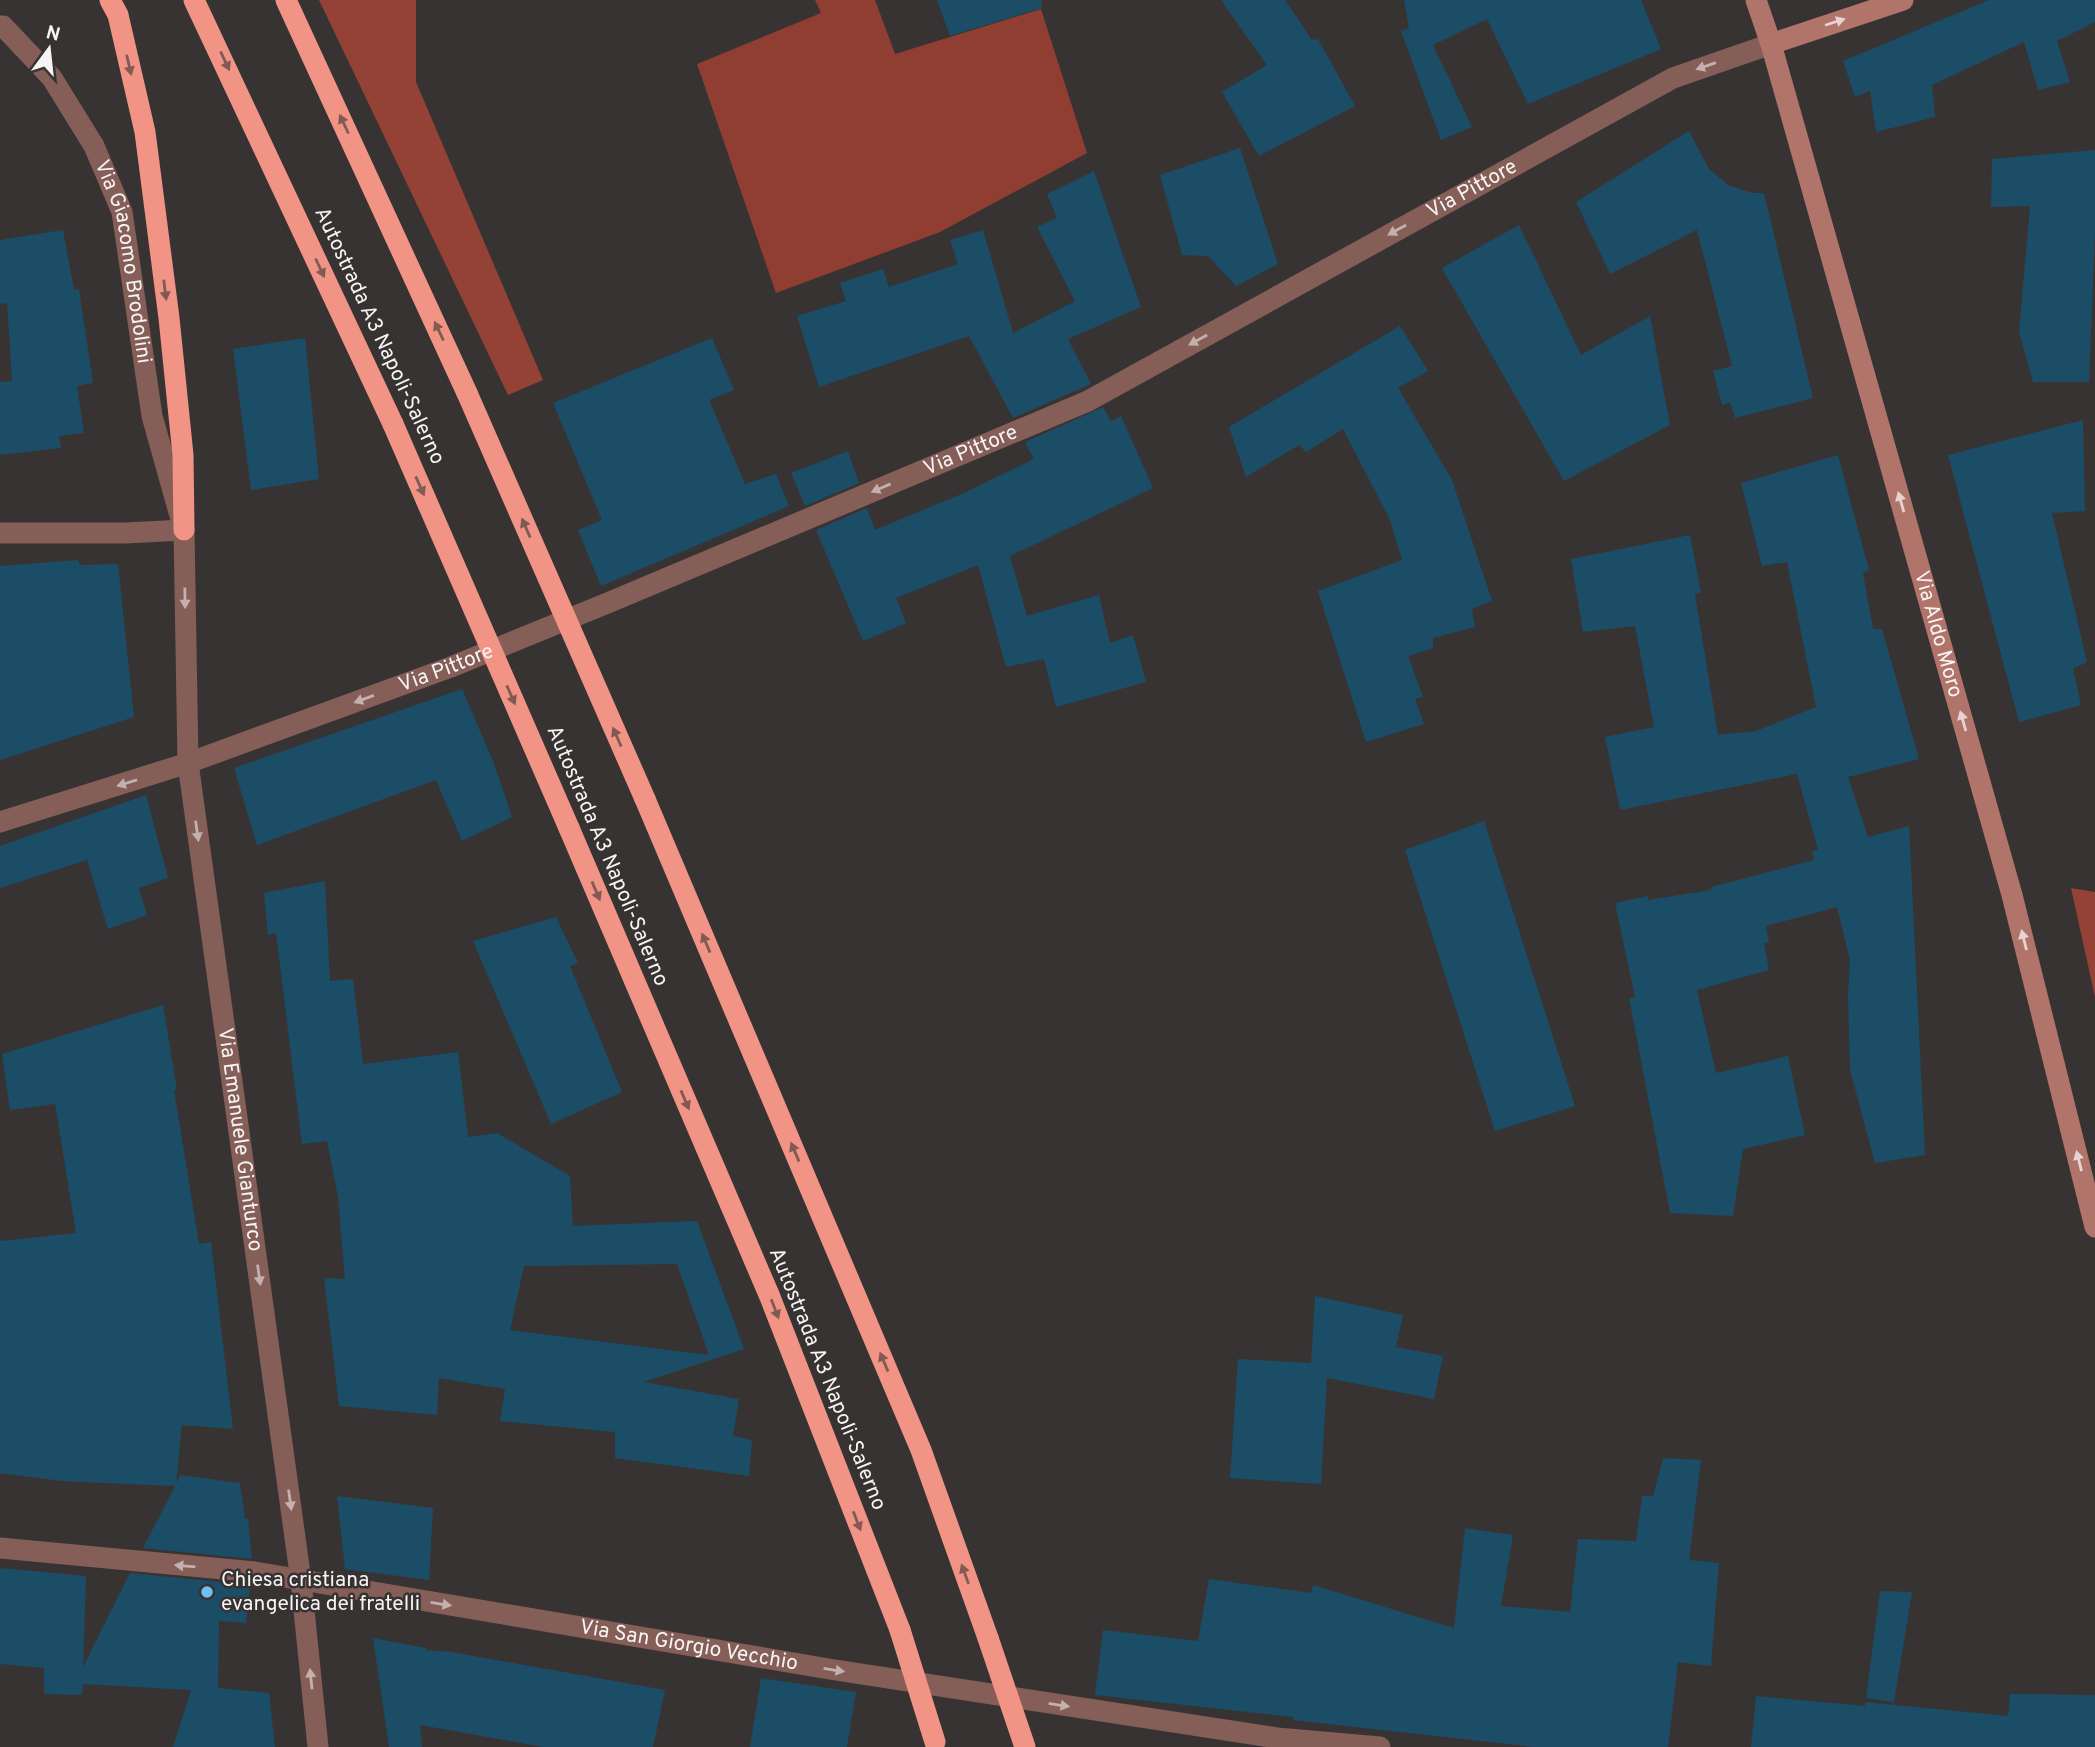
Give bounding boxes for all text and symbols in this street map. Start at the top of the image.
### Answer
north arrow [14,14,84,84]
one-way arrow [1825,17,1846,27]
text: N [43,21,63,48]
one-way arrow [219,51,230,71]
one-way arrow [124,54,135,76]
one-way arrow [1696,61,1717,72]
one-way arrow [338,114,350,134]
street label: Via Pittore [1422,153,1522,225]
street label: Via Giacomo Brodolini [88,156,158,365]
street label: Autostrada A3 Napoli-Salerno [307,203,451,469]
one-way arrow [1388,224,1407,236]
one-way arrow [315,257,326,278]
one-way arrow [160,279,171,301]
one-way arrow [433,321,444,341]
one-way arrow [1189,334,1208,346]
street label: Via Pittore [920,419,1022,482]
one-way arrow [415,476,426,497]
one-way arrow [871,483,892,494]
one-way arrow [1895,491,1905,512]
one-way arrow [520,518,531,539]
street label: Via Aldo Moro [1907,568,1969,701]
one-way arrow [179,587,191,609]
street label: Via Pittore [395,638,498,698]
one-way arrow [505,685,517,705]
one-way arrow [354,693,375,704]
one-way arrow [1957,710,1968,732]
street label: Autostrada A3 Napoli-Salerno [540,721,674,991]
one-way arrow [611,727,623,747]
one-way arrow [116,778,137,788]
one-way arrow [192,820,203,842]
one-way arrow [591,880,602,901]
one-way arrow [2018,929,2029,951]
one-way arrow [700,933,712,953]
street label: Via Emanuele Gianturco [211,1026,269,1253]
one-way arrow [679,1090,691,1110]
one-way arrow [789,1142,800,1163]
one-way arrow [2073,1150,2084,1172]
street label: Autostrada A3 Napoli-Salerno [762,1244,892,1514]
one-way arrow [253,1264,264,1286]
one-way arrow [769,1298,780,1319]
one-way arrow [878,1351,889,1372]
one-way arrow [284,1489,295,1511]
one-way arrow [852,1510,863,1531]
one-way arrow [174,1560,196,1571]
one-way arrow [959,1564,970,1585]
place label: Chiesa cristiana evangelica dei fratelli [221,1567,420,1618]
marker: Chiesa cristiana evangelica dei fratelli [199,1584,215,1600]
one-way arrow [430,1599,452,1610]
street label: Via San Giorgio Vecchio [577,1614,800,1677]
one-way arrow [823,1665,845,1676]
one-way arrow [305,1668,316,1690]
one-way arrow [1048,1700,1070,1711]

